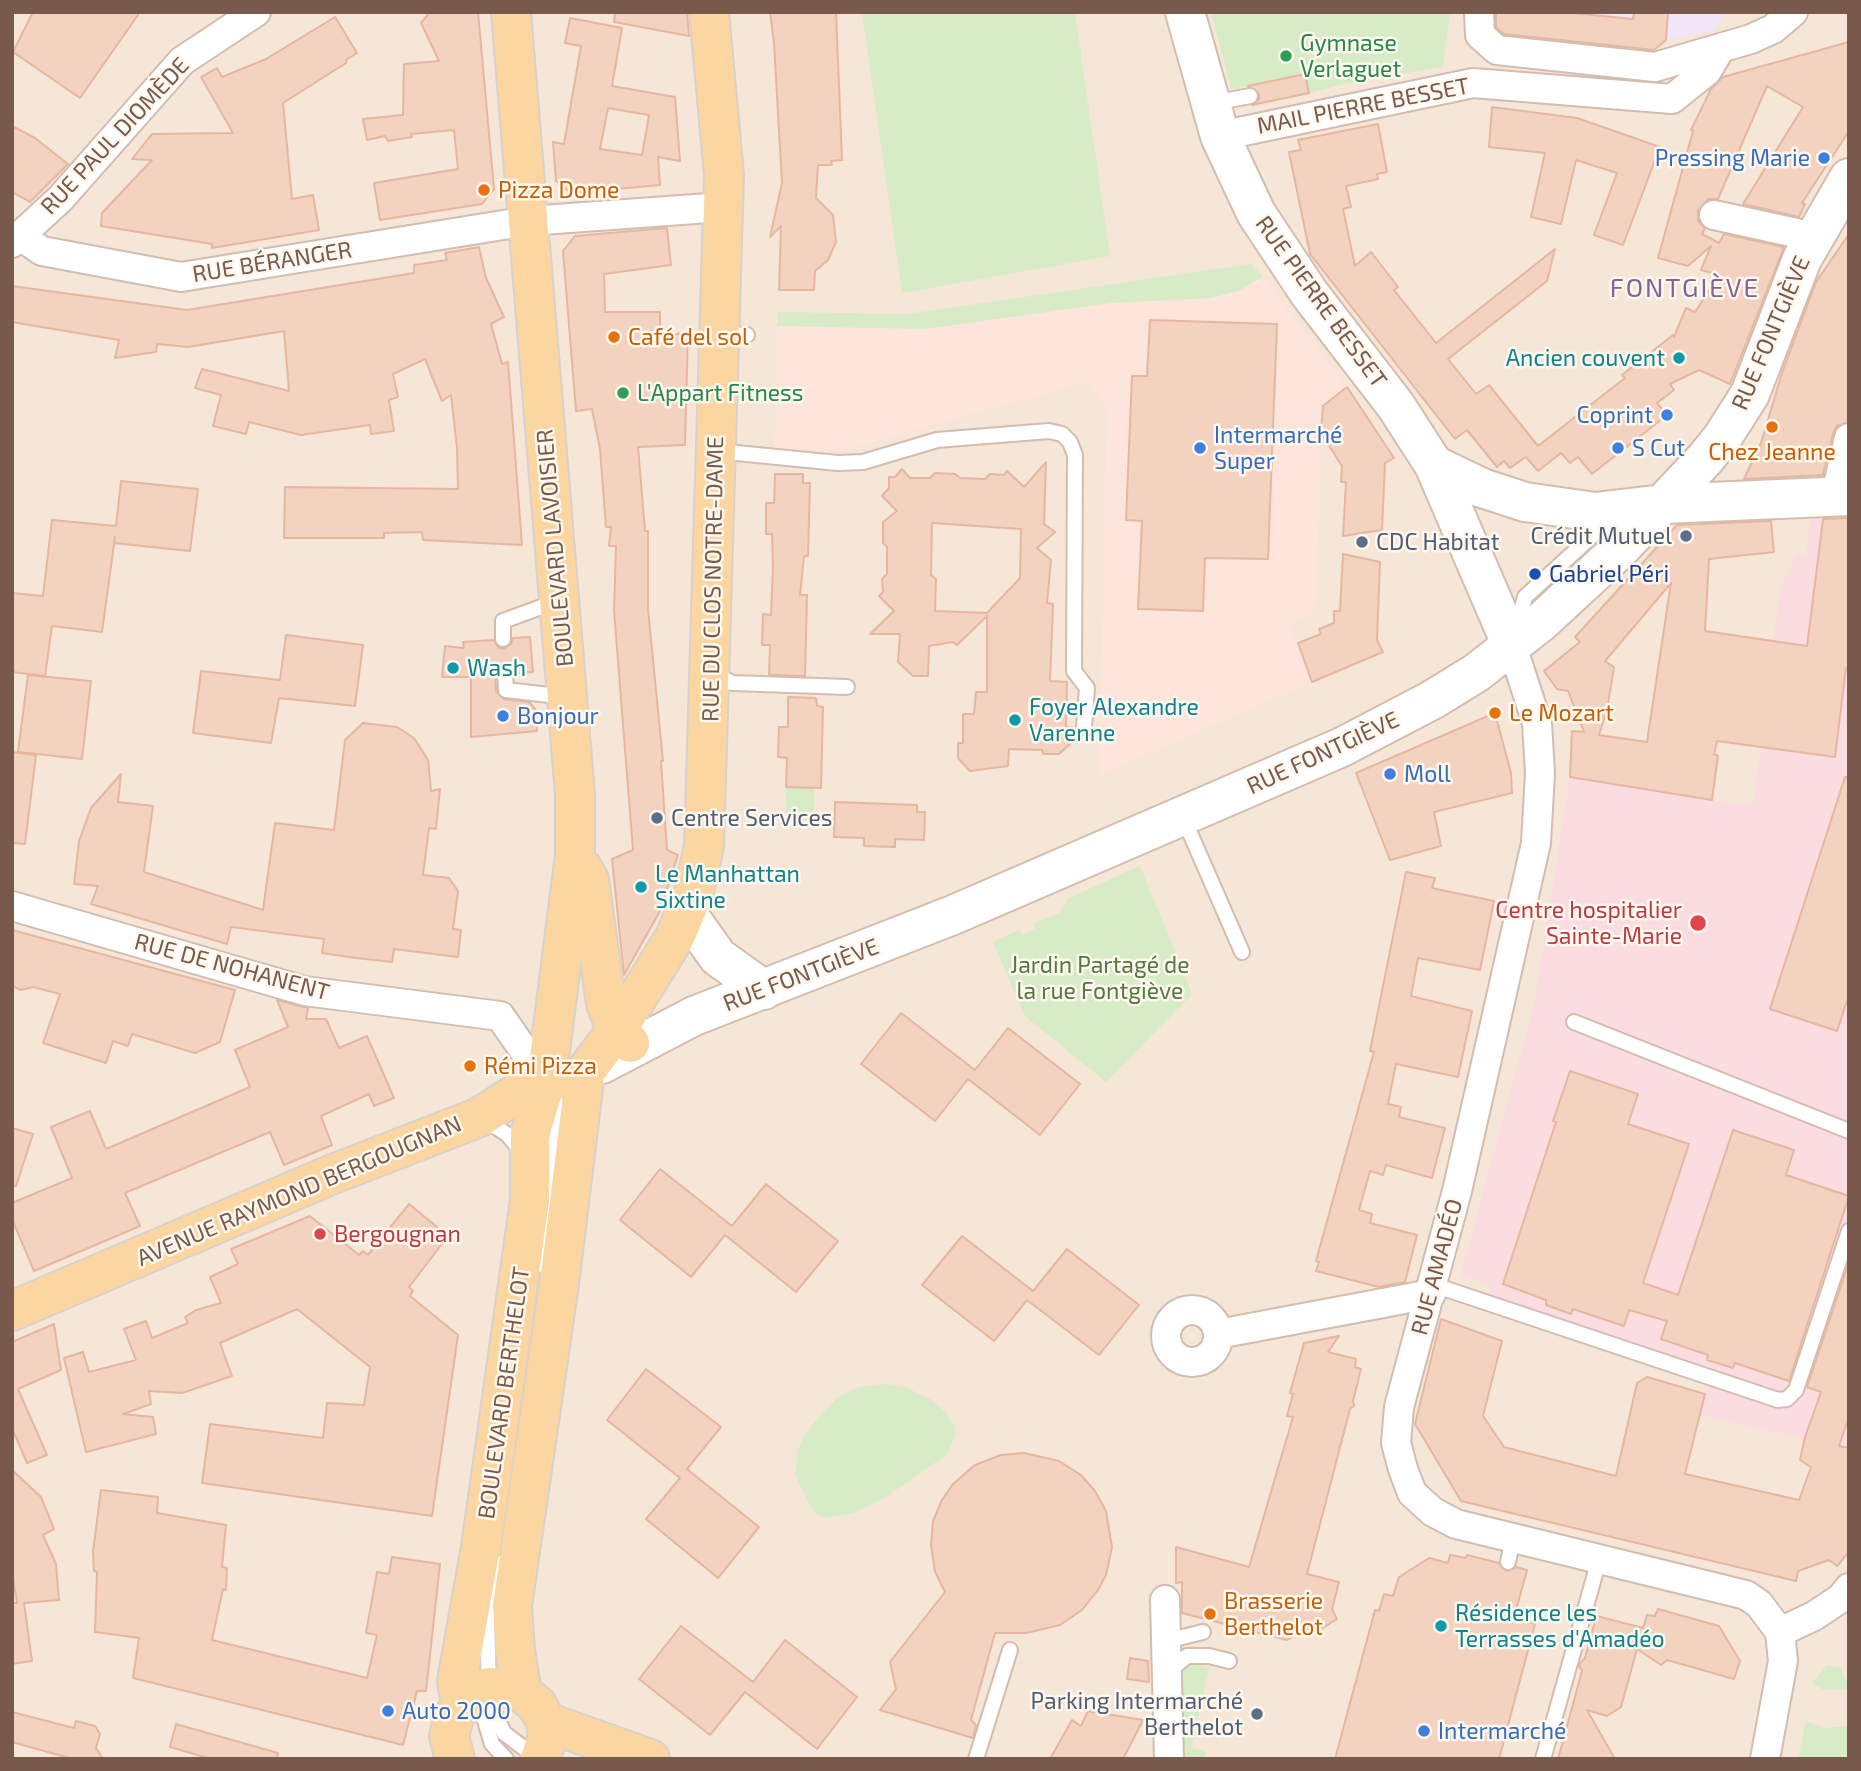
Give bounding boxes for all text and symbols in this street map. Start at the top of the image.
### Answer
place label: Gymnase Verlaguet [1300,29,1401,83]
marker: Gymnase Verlaguet [1278,48,1294,64]
street label: RUE PAUL DIOMÈDE [35,52,195,220]
street label: MAIL PIERRE BESSET [1255,72,1471,140]
place label: Pressing Marie [1655,144,1810,172]
marker: Pressing Marie [1816,150,1832,166]
place label: Pizza Dome [498,176,619,204]
marker: Pizza Dome [476,182,492,198]
street label: RUE PIERRE BESSET [1249,211,1393,393]
street label: RUE BÉRANGER [190,236,354,288]
street label: RUE FONTGIÈVE [1726,252,1816,414]
district label: FONTGIÈVE [1611,272,1759,304]
place label: Café del sol [628,323,749,351]
marker: Café del sol [606,329,622,345]
place label: Ancien couvent [1506,344,1665,372]
marker: Ancien couvent [1671,350,1687,366]
place label: L'Appart Fitness [637,379,803,407]
marker: L'Appart Fitness [615,385,631,401]
place label: Coprint [1576,401,1653,429]
marker: Coprint [1659,407,1675,423]
marker: Chez Jeanne [1764,419,1780,435]
place label: Intermarché Super [1214,421,1342,475]
street label: BOULEVARD LAVOISIER [531,428,579,668]
place label: S Cut [1632,434,1685,462]
street label: RUE DU CLOS NOTRE-DAME [697,436,729,722]
place label: Chez Jeanne [1708,438,1836,466]
marker: Intermarché Super [1192,440,1208,456]
marker: S Cut [1610,440,1626,456]
place label: Crédit Mutuel [1531,522,1672,550]
place label: CDC Habitat [1376,528,1500,556]
marker: Crédit Mutuel [1678,528,1694,544]
marker: CDC Habitat [1354,534,1370,550]
place label: Gabriel Péri [1549,560,1669,588]
marker: Gabriel Péri [1527,566,1543,582]
place label: Wash [467,654,526,682]
marker: Wash [445,660,461,676]
place label: Foyer Alexandre Varenne [1029,693,1199,747]
place label: Le Mozart [1509,699,1614,727]
place label: Bonjour [517,702,599,730]
marker: Le Mozart [1487,705,1503,721]
street label: RUE FONTGIÈVE [1243,706,1403,800]
marker: Bonjour [495,708,511,724]
marker: Foyer Alexandre Varenne [1007,712,1023,728]
place label: Moll [1404,760,1451,788]
marker: Moll [1382,766,1398,782]
place label: Centre Services [671,804,832,832]
marker: Centre Services [649,810,665,826]
place label: Le Manhattan Sixtine [655,860,800,914]
marker: Le Manhattan Sixtine [633,879,649,895]
place label: Centre hospitalier Sainte-Marie [1495,896,1682,950]
marker: Centre hospitalier Sainte-Marie [1688,913,1708,933]
street label: RUE DE NOHANENT [131,928,333,1006]
street label: RUE FONTGIÈVE [719,933,883,1017]
park label: Jardin Partagé de la rue Fontgiève [1010,951,1190,1005]
place label: Rémi Pizza [484,1052,597,1080]
marker: Rémi Pizza [462,1058,478,1074]
street label: AVENUE RAYMOND BERGOUGNAN [133,1110,465,1272]
street label: RUE AMADÉO [1406,1196,1468,1338]
place label: Bergougnan [334,1220,461,1248]
marker: Bergougnan [312,1226,328,1242]
street label: BOULEVARD BERTHELOT [473,1265,535,1521]
place label: Brasserie Berthelot [1224,1587,1323,1641]
place label: Résidence les Terrasses d'Amadéo [1455,1599,1665,1653]
marker: Brasserie Berthelot [1202,1606,1218,1622]
marker: Résidence les Terrasses d'Amadéo [1433,1618,1449,1634]
place label: Parking Intermarché Berthelot [1031,1687,1243,1741]
place label: Auto 2000 [402,1697,511,1725]
marker: Auto 2000 [380,1703,396,1719]
marker: Parking Intermarché Berthelot [1249,1706,1265,1722]
place label: Intermarché [1438,1717,1566,1745]
marker: Intermarché [1416,1723,1432,1739]

